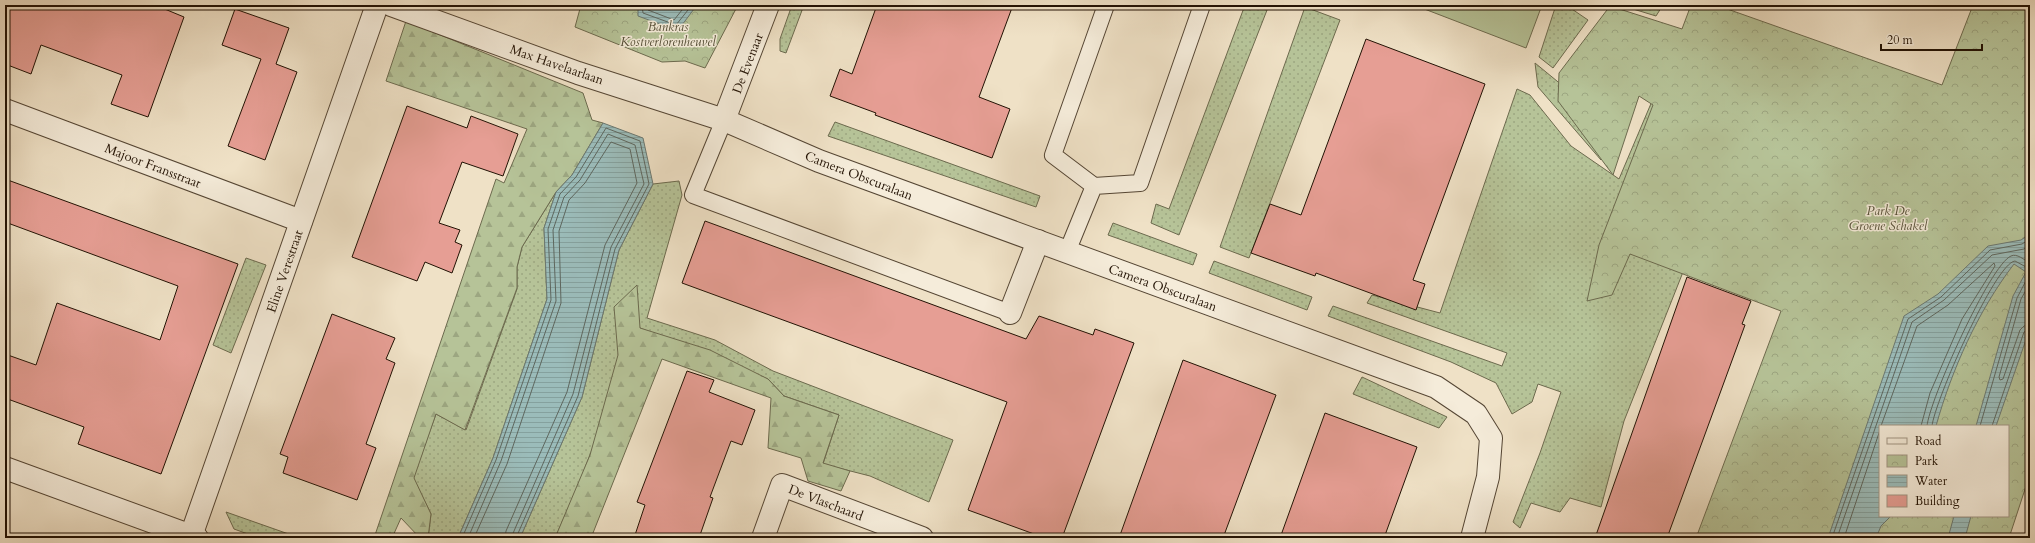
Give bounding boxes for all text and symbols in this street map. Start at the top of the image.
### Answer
park label: Bankras Kostverlorenheuvel [620,18,716,51]
scale bar [1881,26,1982,52]
street label: De Evenaar [728,30,768,96]
text: 20 m [1887,32,1914,48]
street label: Max Havelaarlaan [507,40,607,90]
street label: Majoor Fransstraat [102,139,203,193]
street label: Camera Obscuralaan [802,147,916,205]
park label: Park De Groene Schakel [1849,202,1928,235]
street label: Eline Verestraat [262,228,308,315]
street label: Camera Obscuralaan [1106,260,1220,316]
legend [1879,425,2009,517]
text: Road [1915,433,1942,449]
text: Park [1915,453,1939,469]
text: Water [1914,473,1948,489]
street label: De Vlaschaard [786,480,866,525]
text: Building [1915,493,1960,509]

